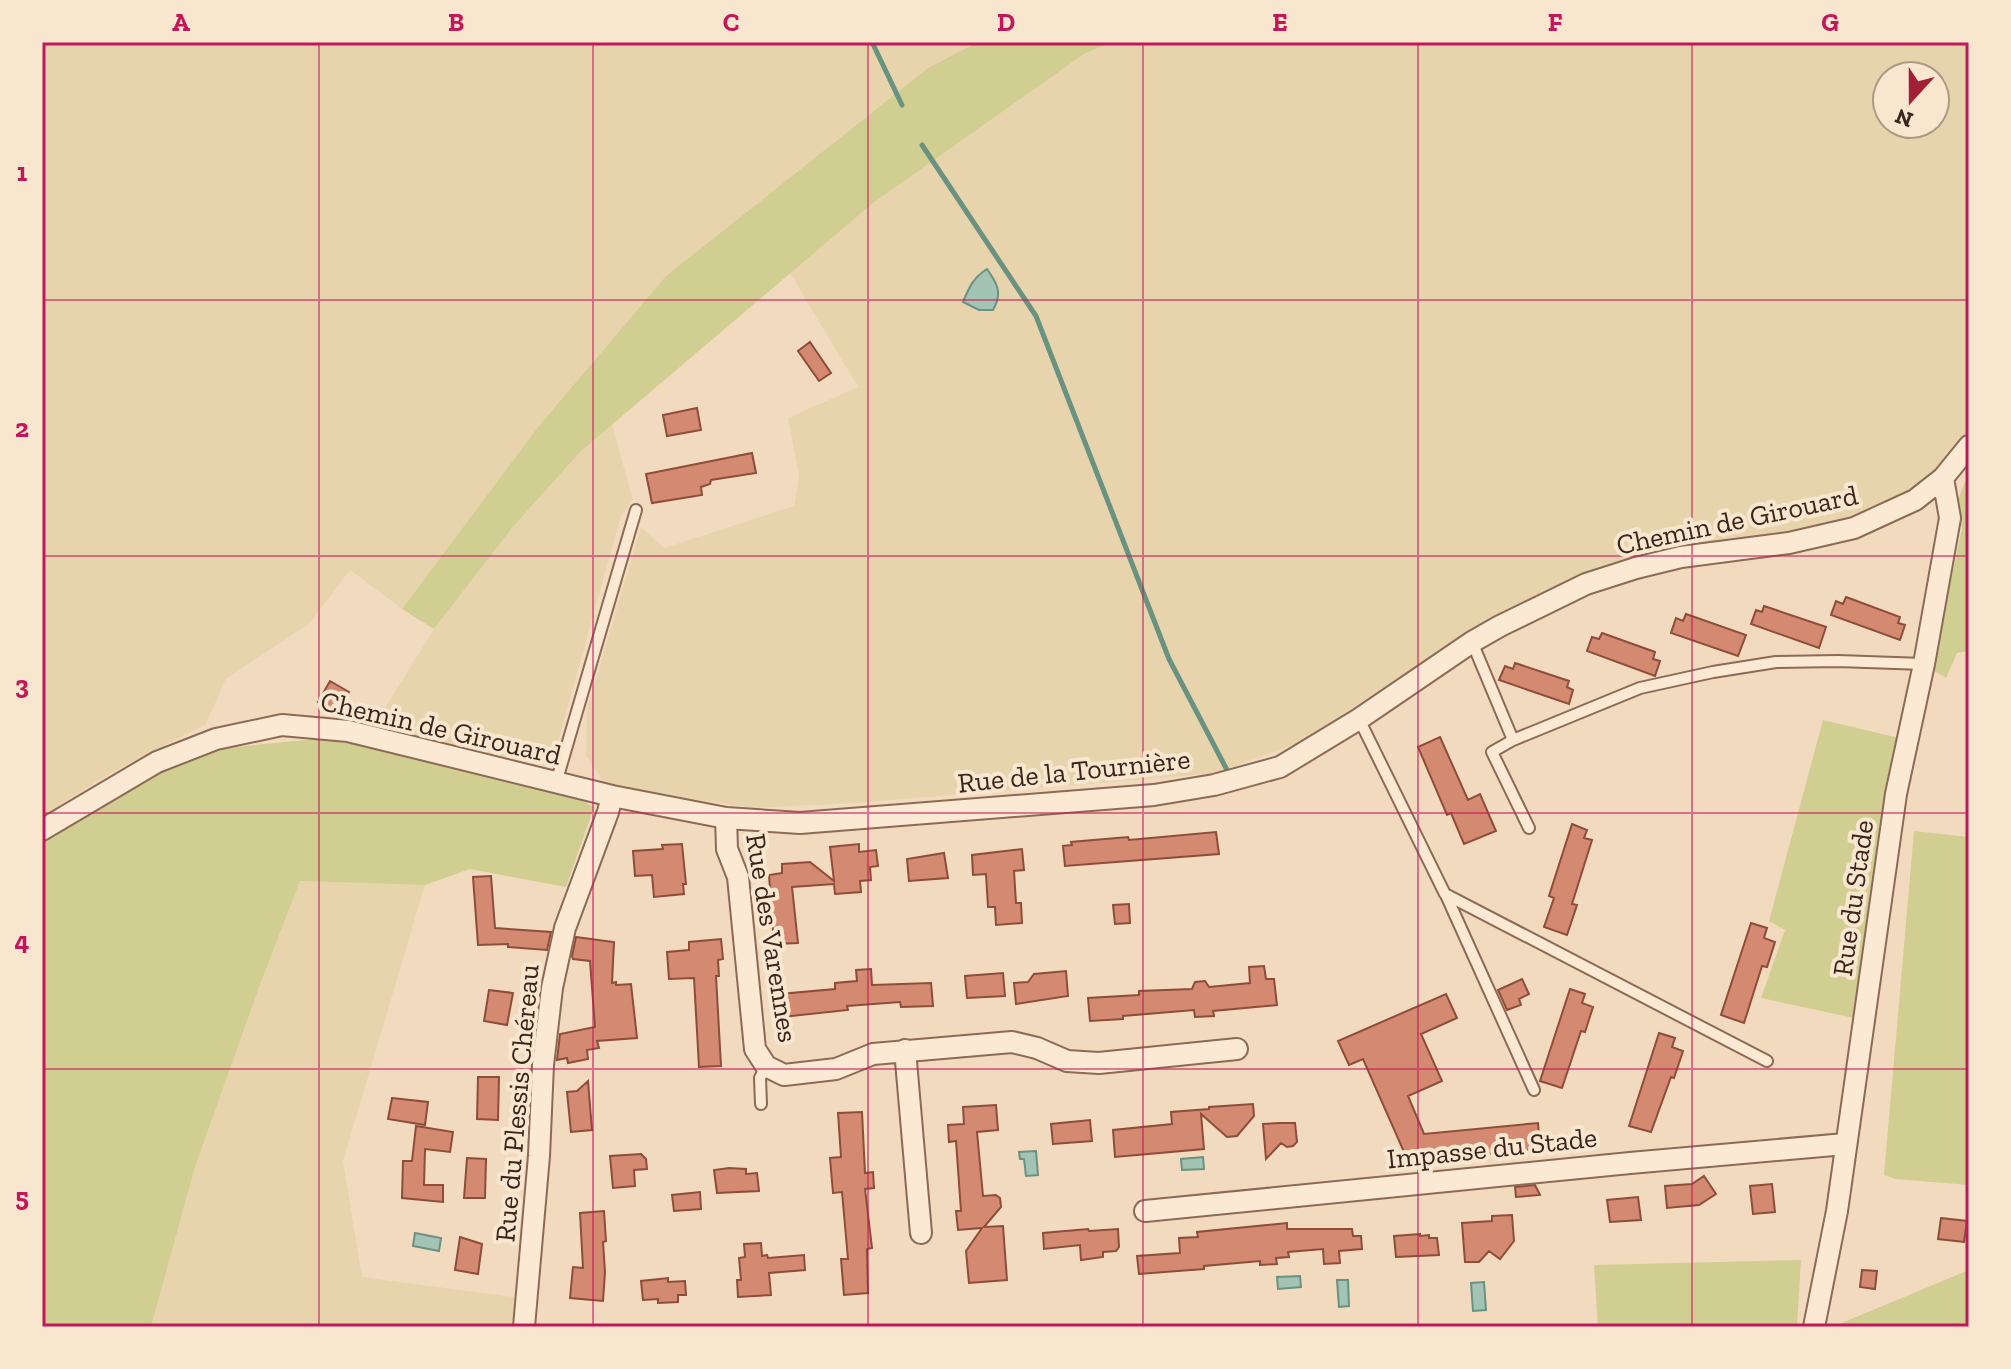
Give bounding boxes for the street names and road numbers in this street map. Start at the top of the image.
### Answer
street label: Chemin de Girouard [1613,478,1861,562]
street label: Chemin de Girouard [317,684,565,772]
street label: Rue de la Tournière [956,742,1192,800]
street label: Rue du Stade [1826,818,1880,978]
street label: Rue des Varennes [739,831,805,1045]
street label: Rue du Plessis Chéreau [488,962,546,1243]
street label: Impasse du Stade [1385,1121,1599,1175]

